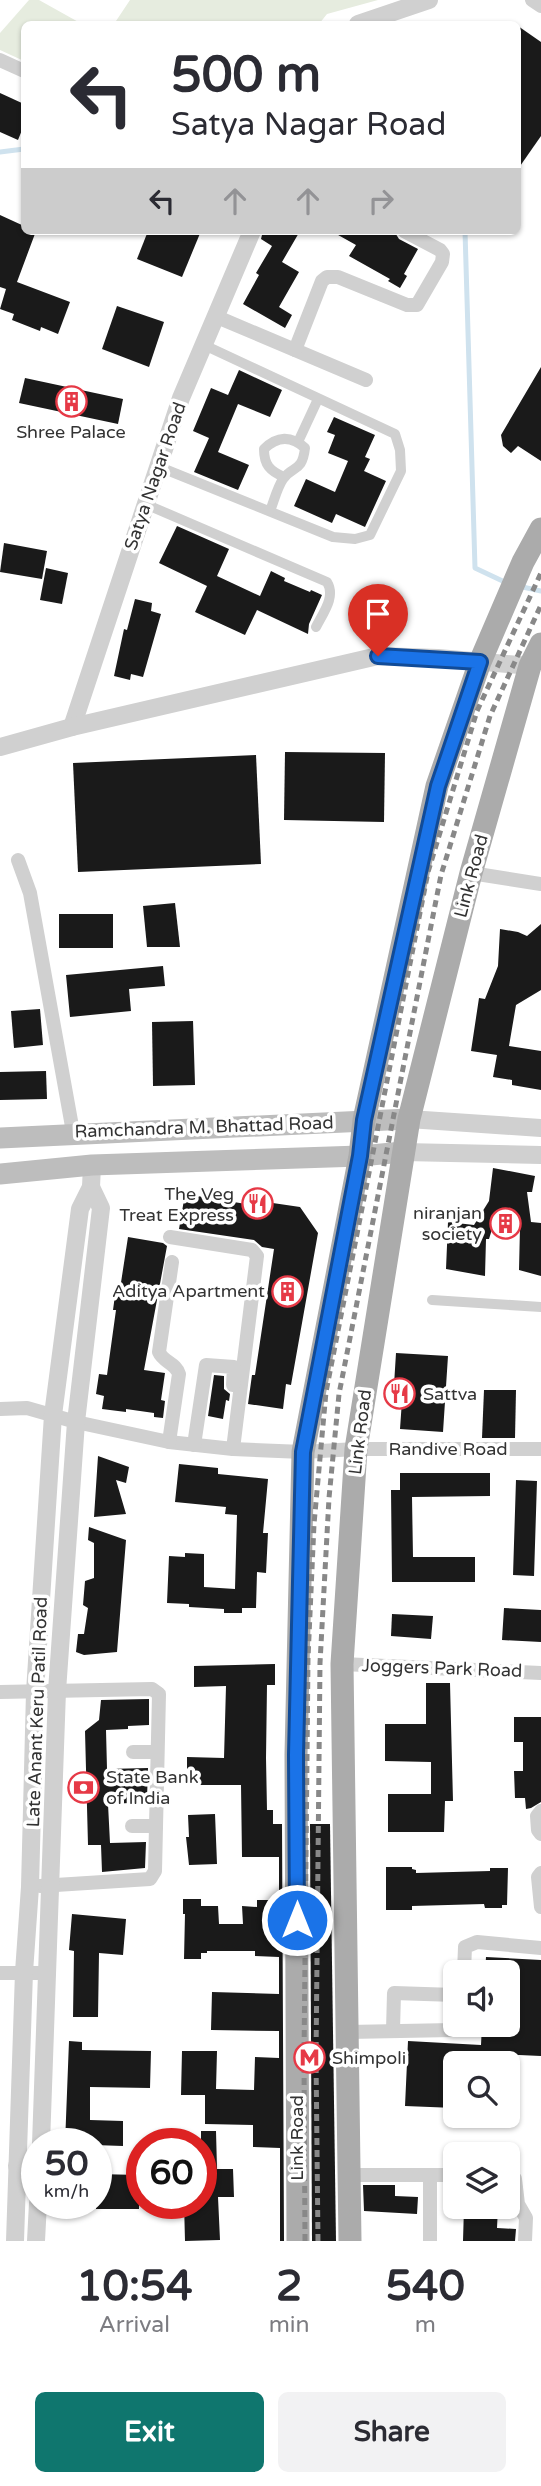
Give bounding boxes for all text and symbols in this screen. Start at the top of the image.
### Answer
text: 500 m [171,46,321,105]
icon: left [56,49,147,140]
text: Satya Nagar Road [171,106,447,144]
icon: left [143,182,181,220]
icon: ahead [216,182,254,220]
icon: ahead [289,182,327,220]
icon: right [362,182,400,220]
building icon: Shree Palace [54,384,88,418]
street label: Satya Nagar Road [119,399,191,553]
place label: Shree Palace [16,421,126,443]
pin [348,584,408,656]
icon: arrive [359,595,397,633]
street label: Link Road [449,832,493,920]
street label: Ramchandra M. Bhattad Road [74,1111,334,1143]
place label: The Veg Treat Express [119,1183,234,1226]
restaurant icon: The Veg Treat Express [240,1187,274,1221]
place label: niranjan society [413,1202,482,1245]
building icon: niranjan society [488,1206,522,1240]
building icon: Aditya Apartment [271,1274,305,1308]
place label: Aditya Apartment [112,1280,265,1302]
restaurant icon: Sattva [383,1377,417,1411]
place label: Sattva [423,1383,477,1405]
street label: Link Road [344,1388,376,1476]
street label: Randive Road [388,1438,508,1460]
street label: Late Anant Keru Patil Road [22,1596,52,1828]
street label: Joggers Park Road [361,1654,523,1682]
place label: State Bank of India [106,1766,199,1809]
bank icon: State Bank of India [66,1770,100,1804]
position arrow [260,1883,334,1957]
map controls [443,1960,520,2219]
button: sound [443,1960,520,2037]
metro station icon: Shimpoli [292,2041,326,2075]
place label: Shimpoli [332,2047,406,2069]
button: search [443,2051,520,2128]
street label: Link Road [286,2095,308,2181]
speed limit sign: 60 [126,2128,217,2219]
button: layers [443,2142,520,2219]
text: 50 [45,2143,88,2185]
text: km/h [44,2180,89,2202]
text: 10:54 [76,2261,193,2312]
text: 2 [276,2261,302,2312]
text: 540 [386,2261,465,2312]
text: Arrival [99,2311,170,2339]
text: min [269,2311,310,2339]
text: m [415,2311,436,2339]
button: Exit [35,2392,264,2472]
button: Share [278,2392,506,2472]

